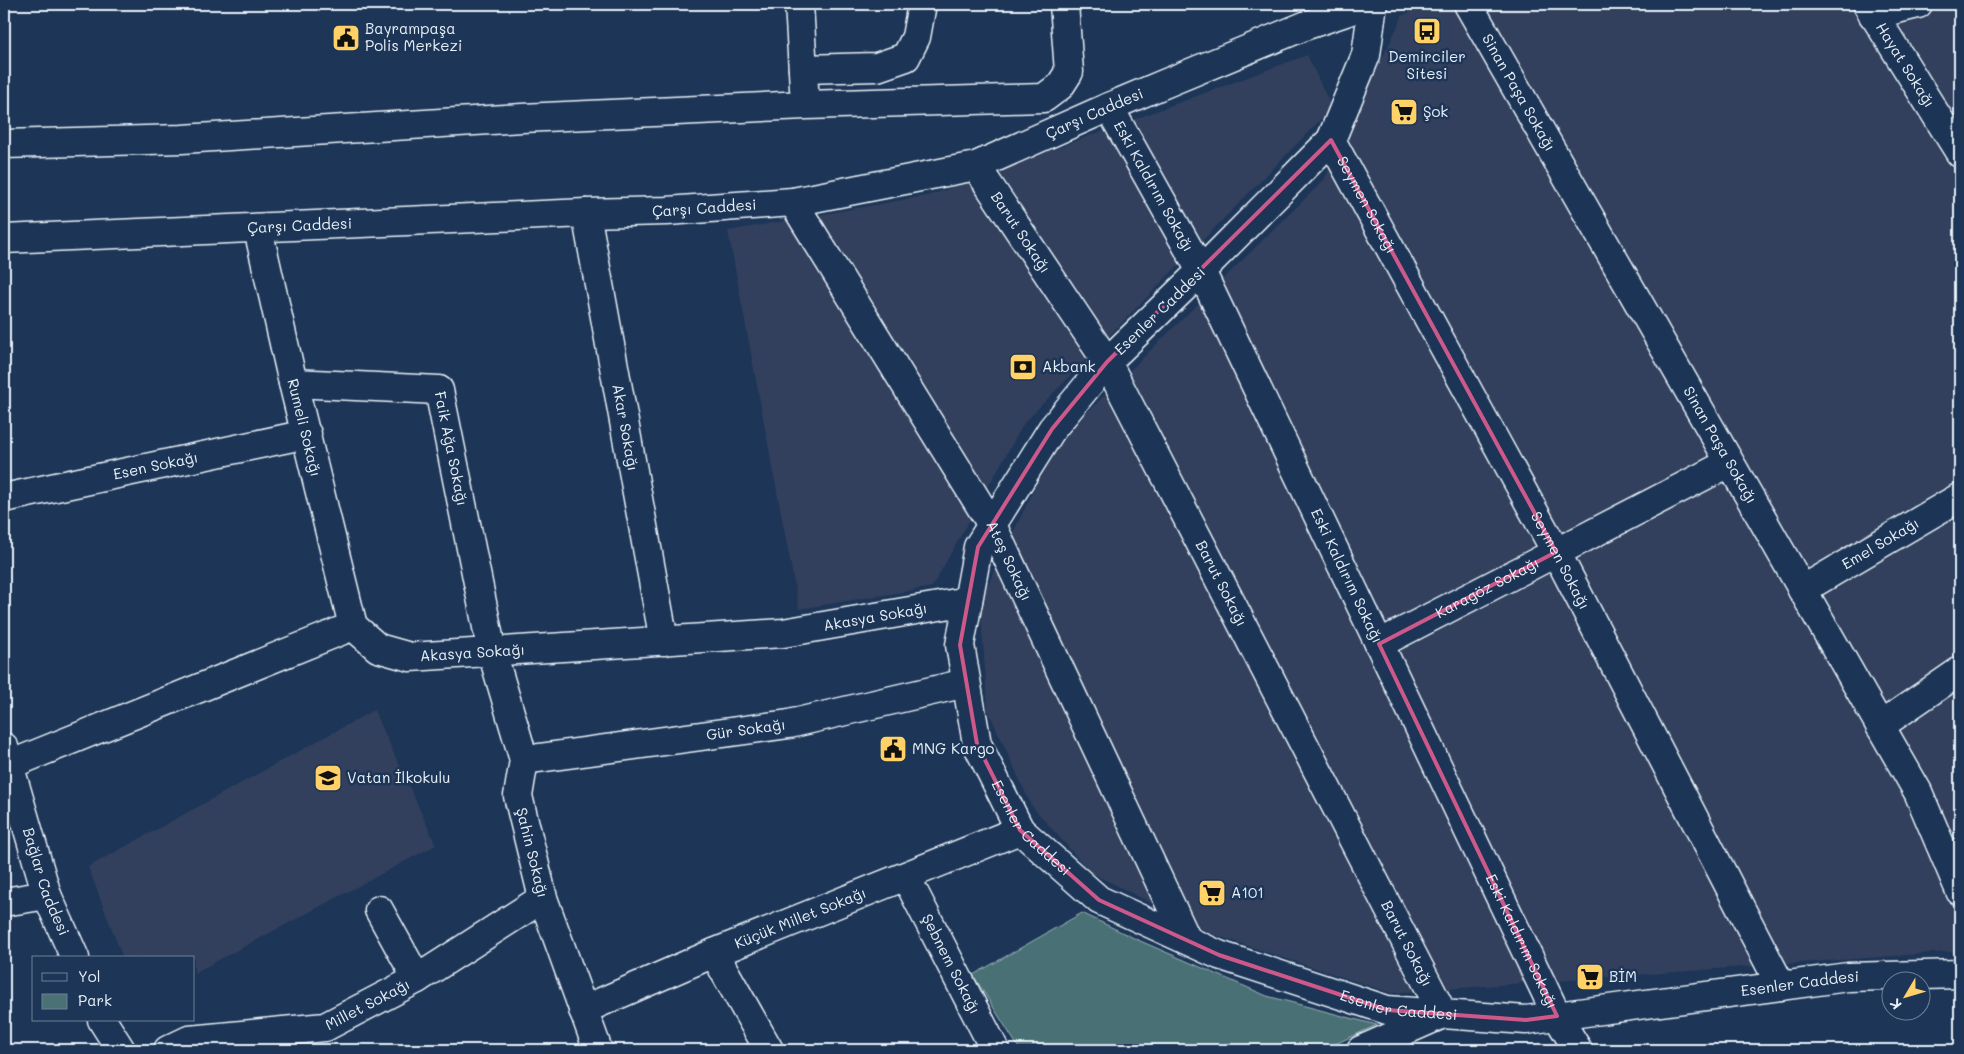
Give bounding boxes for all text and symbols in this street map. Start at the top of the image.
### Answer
bus stop icon: Demirciler Sitesi [1412,16,1442,46]
place label: Bayrampaşa Polis Merkezi [365,18,462,55]
street label: Hayat Sokağı [1872,18,1940,111]
public building icon: Bayrampaşa Polis Merkezi [331,23,361,53]
street label: Sinan Paşa Sokağı [1478,30,1561,154]
place label: Demirciler Sitesi [1388,46,1466,83]
street label: Çarşı Caddesi [1042,83,1146,143]
supermarket icon: Şok [1389,97,1419,127]
place label: Şok [1423,101,1448,121]
street label: Eski Kaldırım Sokağı [1110,117,1199,255]
street label: Seymen Sokağı [1333,152,1402,257]
street label: Barut Sokağı [987,187,1056,277]
street label: Çarşı Caddesi [652,194,757,220]
street label: Çarşı Caddesi [247,212,352,237]
street label: Esenler Caddesi [1110,262,1209,359]
bank icon: Akbank [1008,352,1038,382]
place label: Akbank [1042,356,1096,376]
street label: Rumeli Sokağı [283,376,327,479]
street label: Akar Sokağı [608,382,644,472]
street label: Sinan Paşa Sokağı [1679,382,1762,507]
street label: Faik Ağa Sokağı [430,389,473,508]
street label: Esen Sokağı [111,446,200,484]
street label: Eski Kaldırım Sokağı [1307,505,1388,646]
street label: Seymen Sokağı [1527,508,1595,613]
street label: Emel Sokağı [1838,512,1922,574]
street label: Ateş Sokağı [982,517,1037,604]
street label: Barut Sokağı [1192,537,1252,629]
street label: Karagöz Sokağı [1432,552,1542,622]
street label: Akasya Sokağı [822,597,929,635]
street label: Akasya Sokağı [419,639,525,665]
street label: Gür Sokağı [705,714,787,744]
public building icon: MNG Kargo [878,734,908,764]
place label: MNG Kargo [912,738,995,758]
school or university icon: Vatan İlkokulu [313,763,343,793]
place label: Vatan İlkokulu [347,767,450,787]
street label: Esenler Caddesi [988,776,1076,880]
street label: Şahin Sokağı [512,805,554,900]
street label: Bağlar Caddesi [19,825,75,938]
street label: Eski Kaldırım Sokağı [1482,870,1563,1012]
supermarket icon: A101 [1197,878,1227,908]
street label: Küçük Millet Sokağı [731,882,869,953]
place label: A101 [1231,882,1264,902]
street label: Barut Sokağı [1377,897,1438,989]
street label: Şebnem Sokağı [918,910,986,1017]
legend [32,956,195,1022]
supermarket icon: BİM [1575,962,1605,992]
text: Yol [78,966,101,986]
place label: BİM [1609,966,1637,986]
street label: Esenler Caddesi [1739,966,1859,1000]
north arrow [1882,972,1932,1022]
street label: Millet Sokağı [321,973,413,1034]
street label: Esenler Caddesi [1338,984,1458,1024]
text: Park [78,990,112,1010]
text: K [1885,995,1906,1014]

